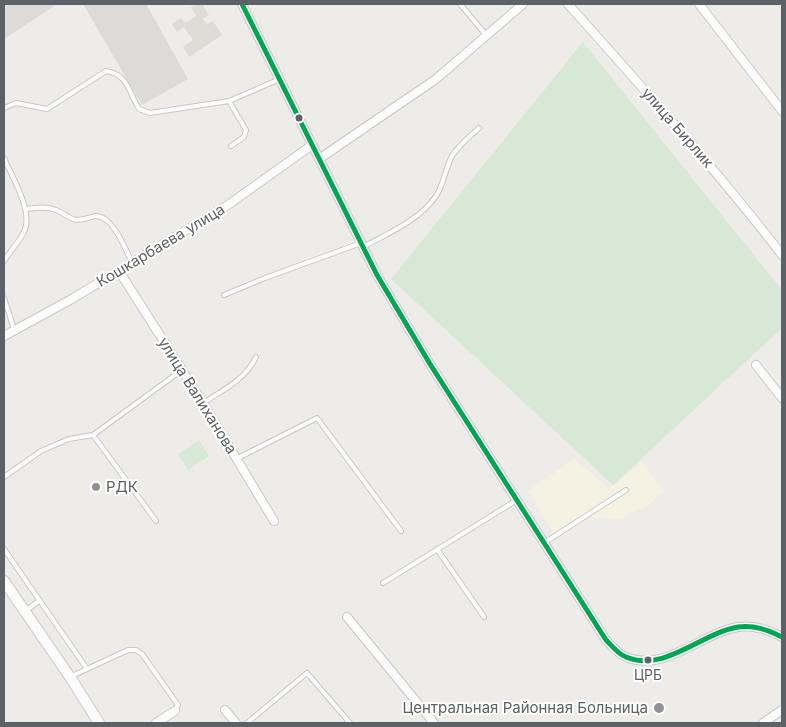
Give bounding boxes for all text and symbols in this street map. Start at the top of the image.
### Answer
street label: улица Бирлик [637,84,717,172]
unlabelled marker [294,113,304,123]
street label: Кошкарбаева улица [94,201,228,291]
street label: улица Валиханова [154,334,240,458]
place label: РДК [106,478,138,496]
marker: РДК [90,481,102,493]
marker: ЦРБ [643,655,653,665]
place label: ЦРБ [634,668,662,684]
place label: Центральная Районная Больница [402,699,648,717]
marker: Центральная Районная Больница [652,701,666,715]

